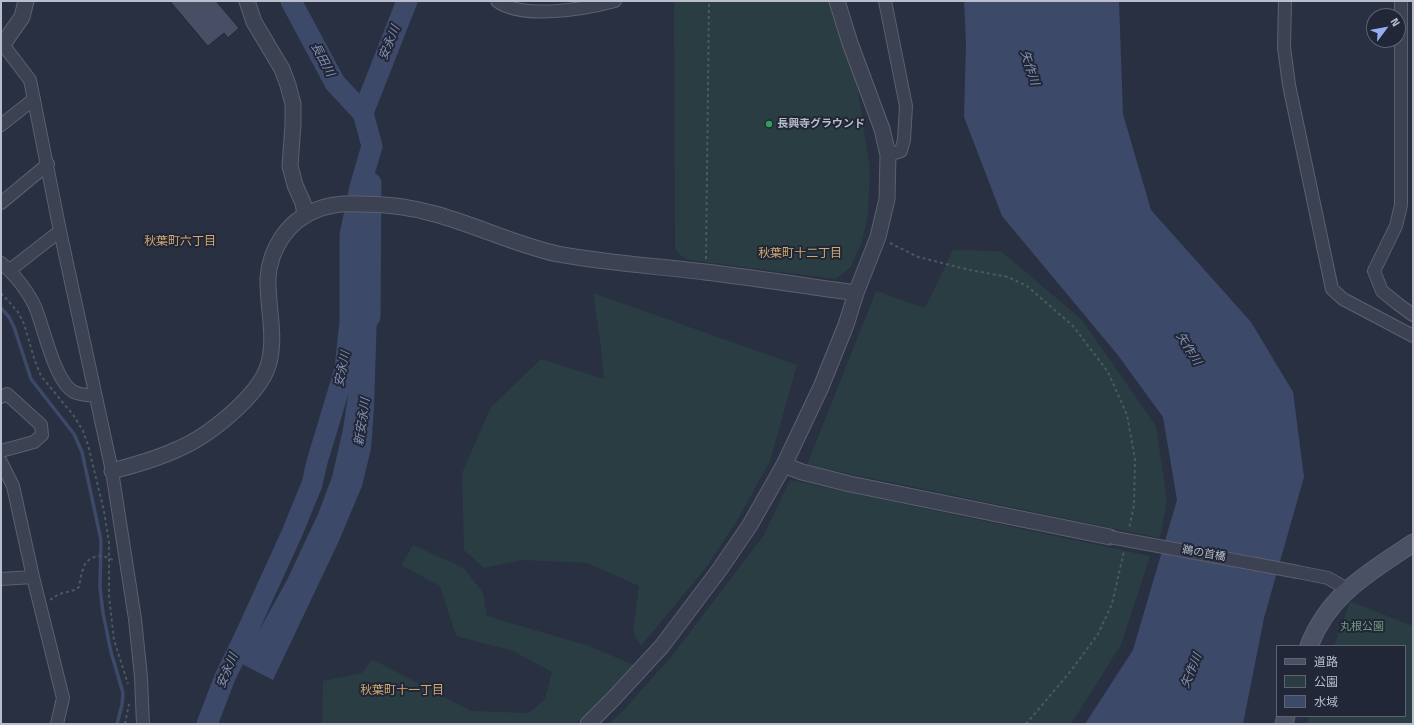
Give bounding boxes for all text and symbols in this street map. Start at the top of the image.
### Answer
north arrow [1366,8,1406,48]
text: N [1387,15,1404,30]
water label: 安永川 [377,24,403,62]
water label: 長田川 [307,41,337,79]
water label: 矢作川 [1017,49,1041,87]
place label: 長興寺グラウンド [777,117,865,131]
marker: 長興寺グラウンド [764,119,774,129]
district label: 秋葉町六丁目 [144,235,216,249]
district label: 秋葉町十二丁目 [758,247,842,261]
water label: 矢作川 [1172,330,1204,368]
water label: 安永川 [332,350,354,388]
water label: 新安永川 [353,397,373,447]
street label: 鵜の首橋 [1181,544,1227,564]
park label: 丸根公園 [1340,620,1384,634]
legend [1276,645,1406,717]
water label: 安永川 [214,652,242,690]
water label: 矢作川 [1179,652,1205,690]
text: 道路 [1314,652,1338,671]
text: 公園 [1314,672,1338,691]
district label: 秋葉町十一丁目 [360,684,444,698]
text: 水域 [1314,692,1338,711]

